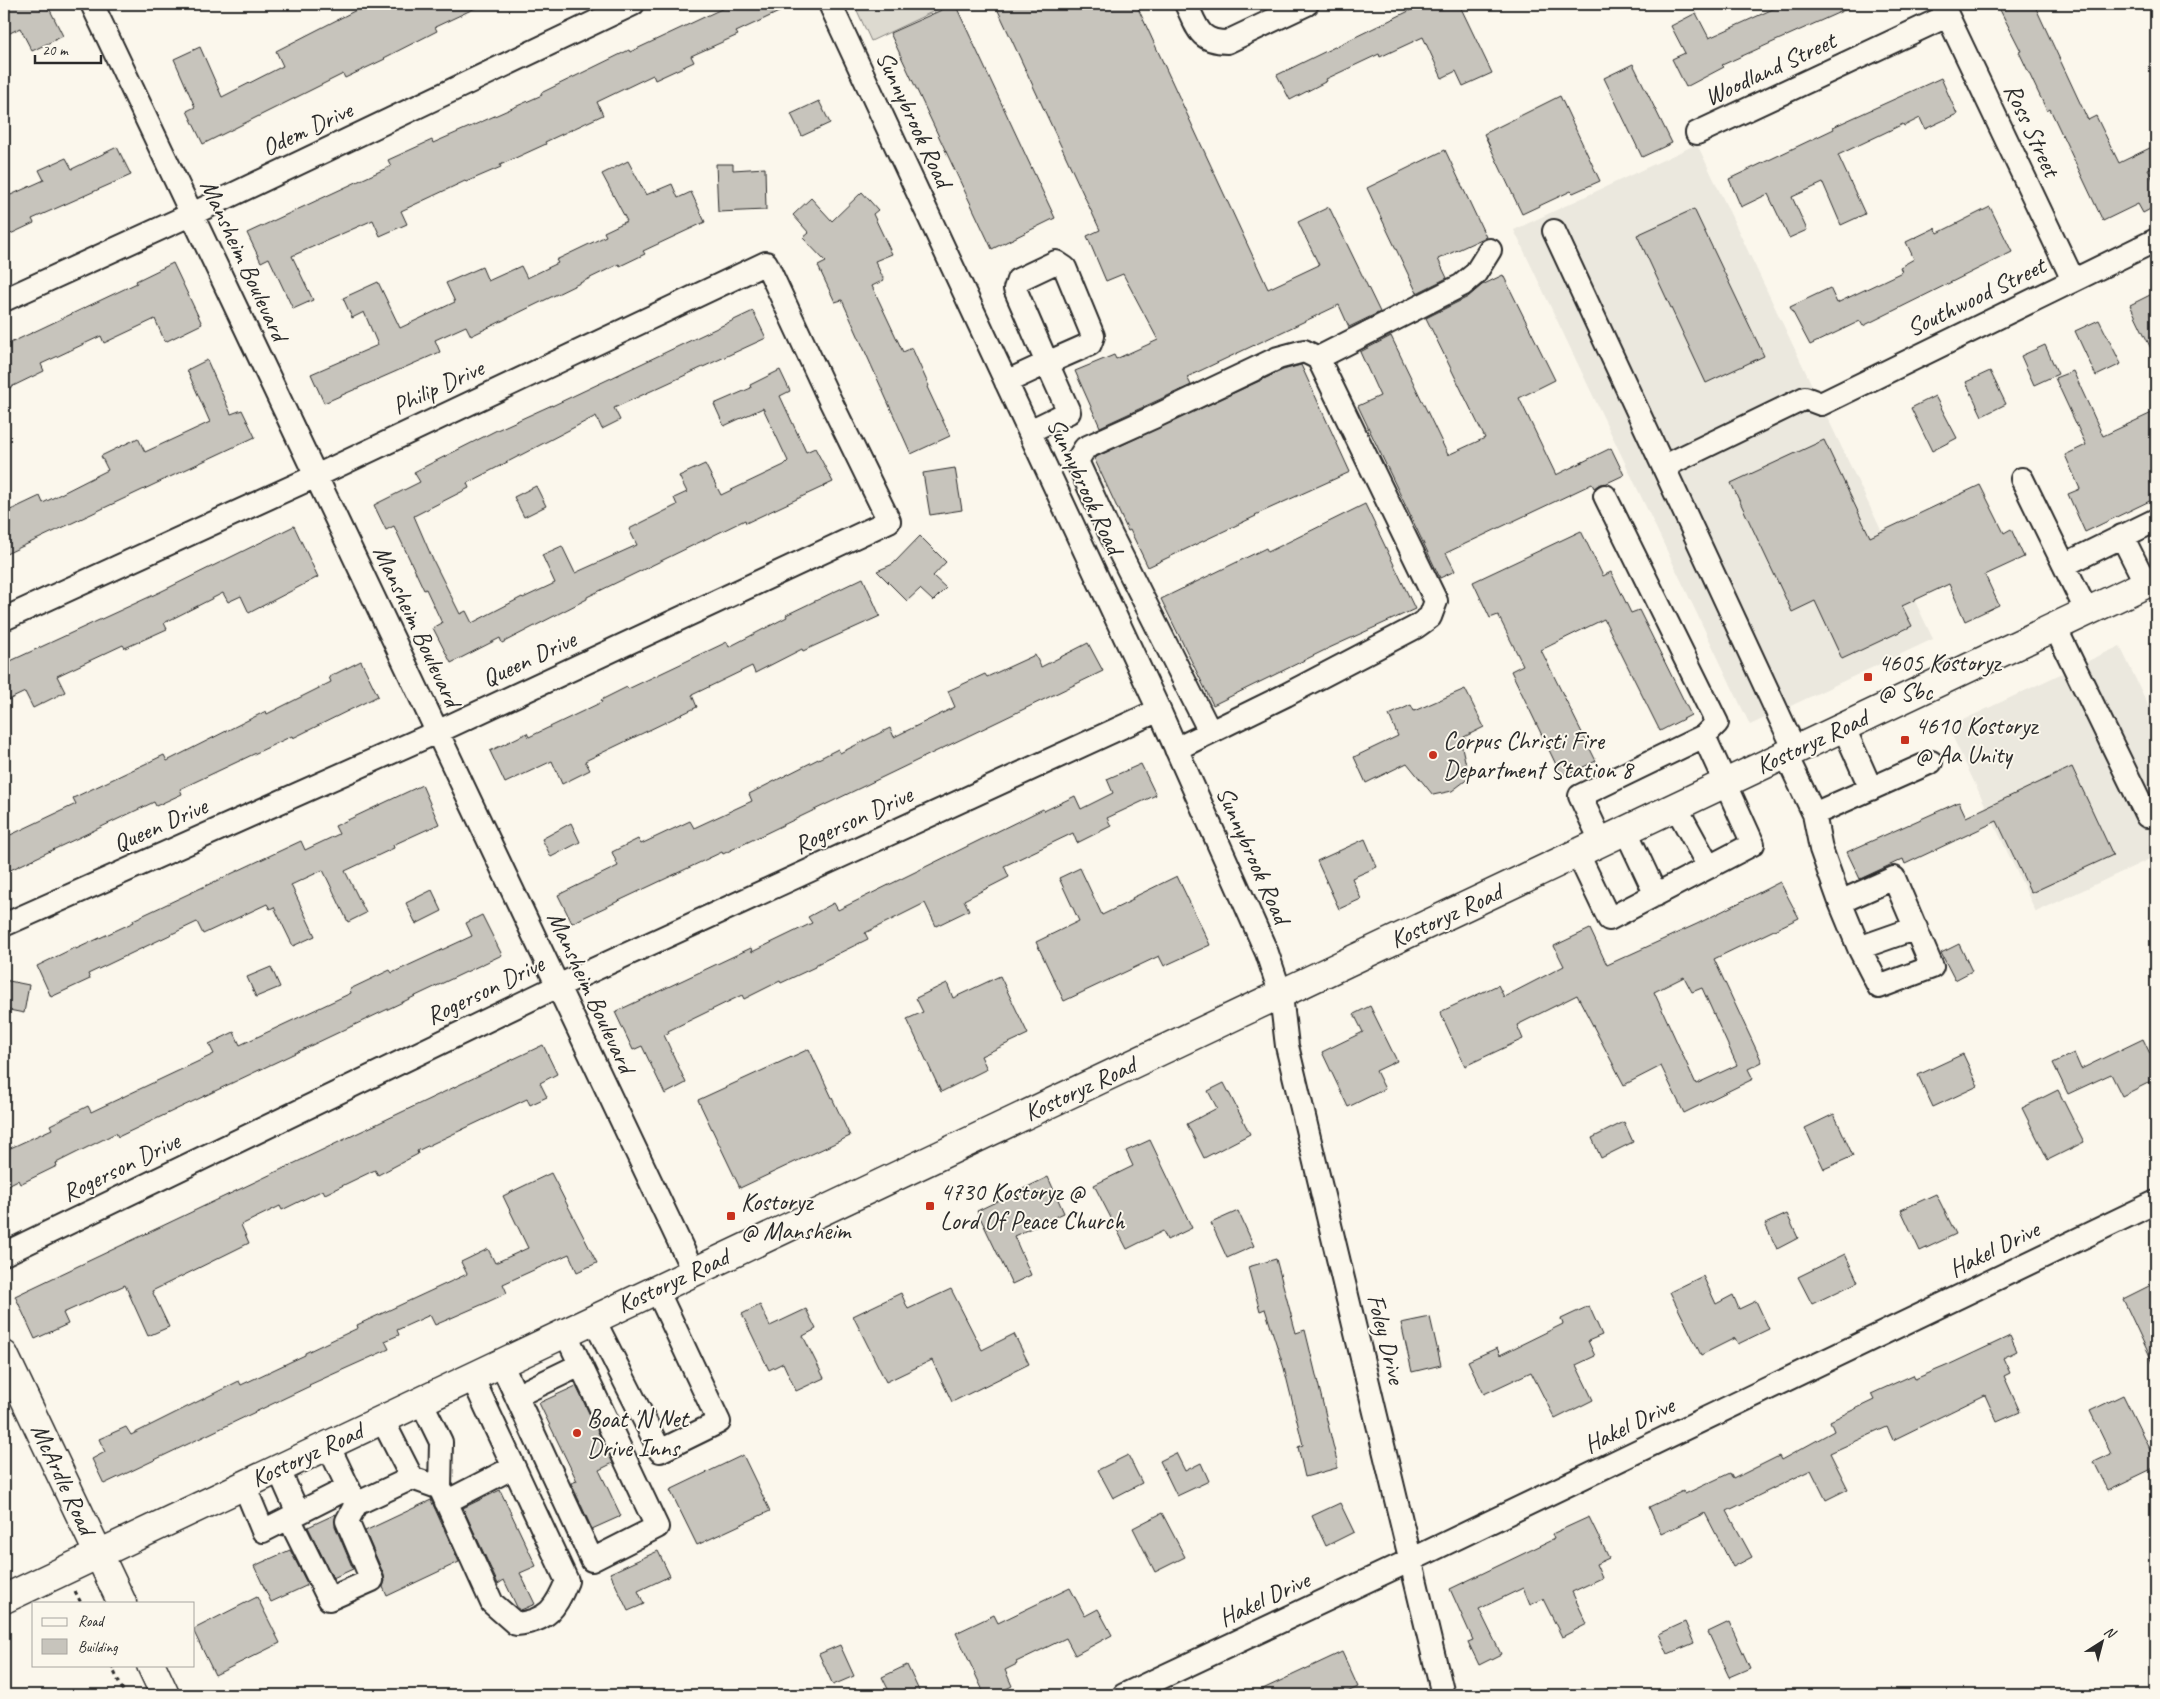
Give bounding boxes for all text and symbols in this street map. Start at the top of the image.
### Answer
street label: Woodland Street [1699,24,1843,113]
scale bar [35,32,101,64]
text: 20 m [42,41,69,60]
street label: Sunnybrook Road [869,46,961,196]
street label: Ross Street [1997,78,2069,184]
street label: Odem Drive [257,93,359,164]
street label: Mansheim Boulevard [193,174,297,350]
street label: Southwood Street [1902,249,2053,344]
street label: Philip Drive [387,351,491,422]
street label: Sunnybrook Road [1040,413,1132,563]
street label: Mansheim Boulevard [366,540,470,716]
street label: Queen Drive [477,623,583,695]
place label: 4605 Kostoryz @ Sbc [1878,647,2002,708]
marker: 4605 Kostoryz @ Sbc [1862,671,1874,683]
street label: Kostoryz Road [1751,701,1876,782]
place label: 4610 Kostoryz @ Aa Unity [1915,710,2039,771]
place label: Corpus Christi Fire Department Station 8 [1443,725,1635,786]
marker: 4610 Kostoryz @ Aa Unity [1899,734,1911,746]
marker: Corpus Christi Fire Department Station 8 [1427,749,1439,761]
street label: Rogerson Drive [789,778,919,861]
street label: Sunnybrook Road [1209,782,1299,932]
street label: Queen Drive [108,789,214,860]
street label: Kostoryz Road [1385,875,1510,956]
street label: Mansheim Boulevard [540,906,644,1082]
street label: Rogerson Drive [421,947,551,1032]
street label: Kostoryz Road [1019,1048,1144,1129]
street label: Rogerson Drive [57,1124,187,1209]
place label: 4730 Kostoryz @ Lord Of Peace Church [940,1176,1126,1237]
place label: Kostoryz @ Mansheim [741,1186,852,1247]
marker: 4730 Kostoryz @ Lord Of Peace Church [924,1200,936,1212]
marker: Kostoryz @ Mansheim [725,1210,737,1222]
street label: Hakel Drive [1943,1213,2046,1285]
street label: Kostoryz Road [612,1240,737,1321]
street label: Foley Drive [1359,1291,1413,1389]
street label: Hakel Drive [1578,1389,1681,1461]
place label: Boat 'N Net Drive Inns [587,1403,690,1464]
street label: Kostoryz Road [246,1414,371,1495]
street label: McArdle Road [23,1418,104,1543]
marker: Boat 'N Net Drive Inns [571,1427,583,1439]
street label: Hakel Drive [1213,1563,1316,1634]
legend [32,1602,195,1666]
text: Road [78,1612,105,1631]
north arrow [2078,1616,2128,1666]
text: N [2101,1622,2120,1643]
text: Building [78,1638,118,1657]

